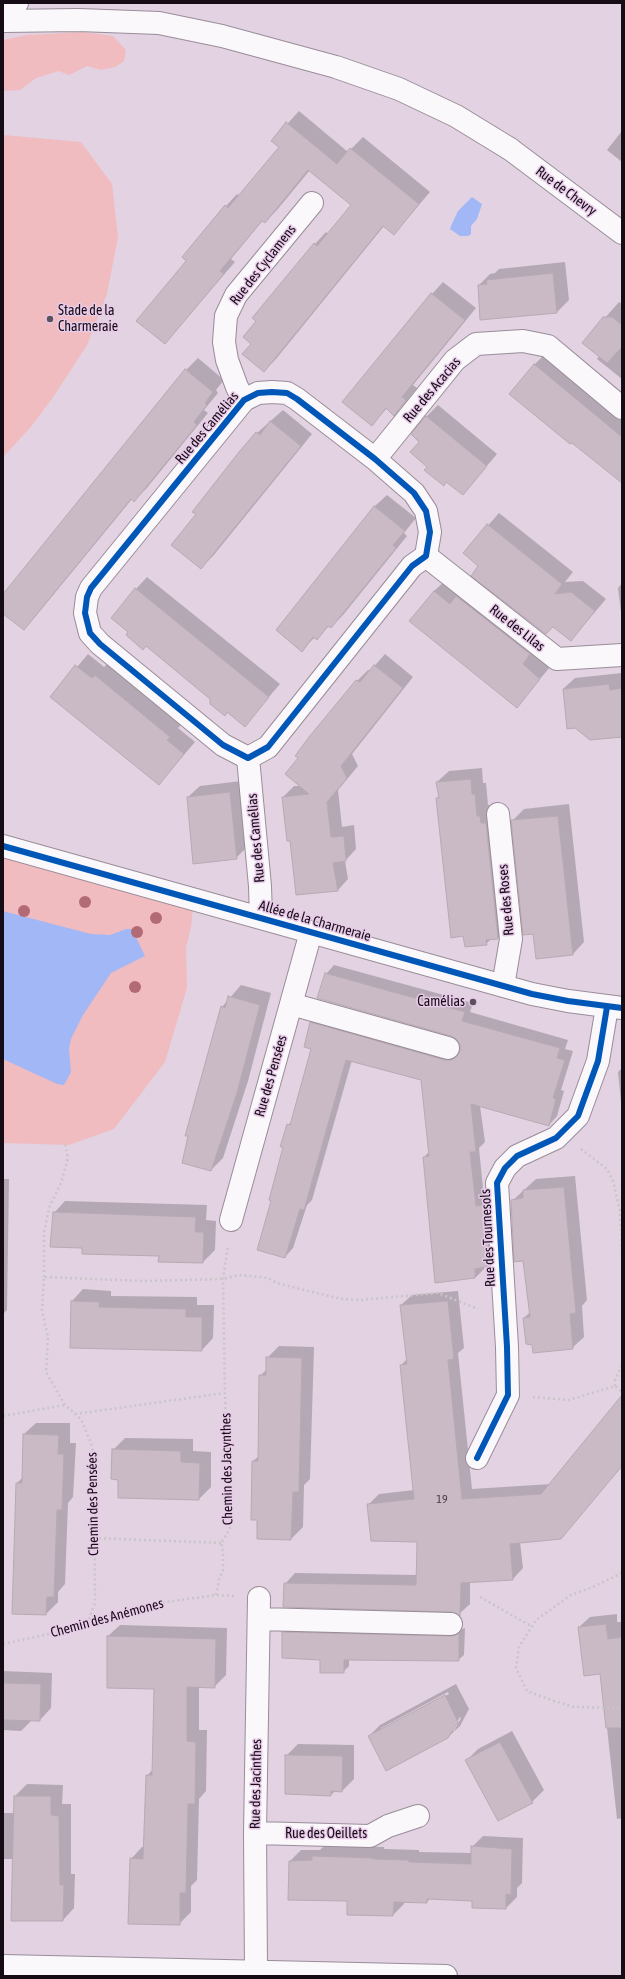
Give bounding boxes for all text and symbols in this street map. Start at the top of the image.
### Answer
street label: Rue de Chevry [532,163,600,219]
street label: Rue des Cyclamens [226,221,300,309]
place label: Stade de la Charmeraie [58,303,118,336]
marker: Stade de la Charmeraie [45,314,55,324]
street label: Rue des Acacias [400,354,464,426]
street label: Rue des Camélias [172,388,242,468]
street label: Rue des Lilas [486,601,548,655]
street label: Rue des Camélias [244,793,268,883]
street label: Rue des Roses [495,864,517,936]
street label: Allée de la Charmeraie [257,897,373,945]
place label: Camélias [417,994,465,1010]
marker: Camélias [468,997,478,1007]
street label: Rue des Pensées [251,1033,291,1119]
street label: Rue des Tournesols [477,1189,499,1287]
street label: Chemin des Jacynthes [218,1413,236,1525]
street label: Chemin des Pensées [84,1452,102,1556]
house number: 19 [436,1492,448,1506]
street label: Chemin des Anémones [49,1595,165,1641]
street label: Rue des Jacinthes [247,1739,265,1829]
street label: Rue des Oeillets [285,1826,367,1842]

